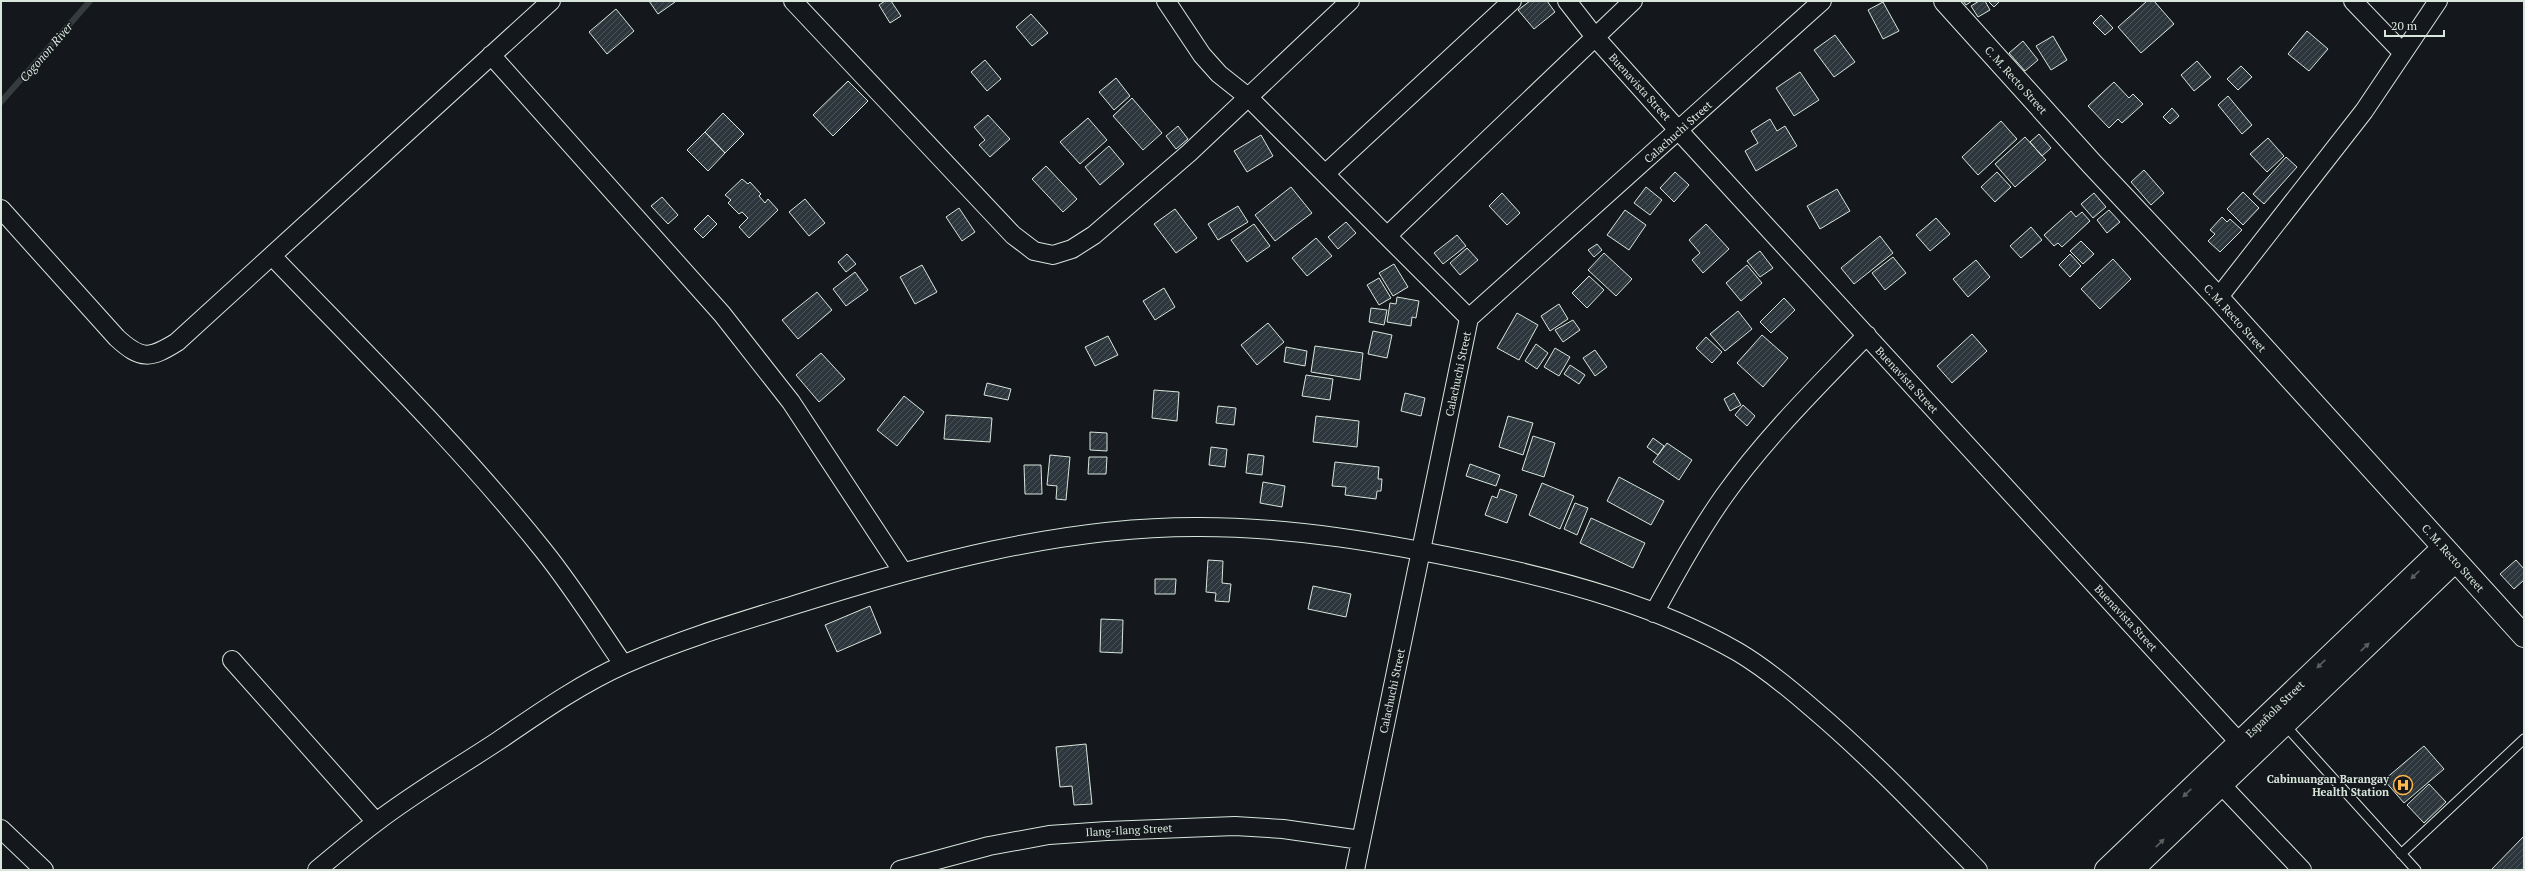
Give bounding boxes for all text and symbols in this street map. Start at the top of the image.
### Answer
scale bar [2385,12,2444,38]
water label: Cogonon River [16,18,77,85]
text: 20 m [2391,18,2418,33]
street label: C. M. Recto Street [1982,43,2050,117]
street label: Buenavista Street [1606,50,1674,124]
street label: Calachuchi Street [1641,98,1715,166]
street label: C. M. Recto Street [2201,281,2269,355]
street label: Calachuchi Street [1442,330,1474,418]
street label: Buenavista Street [1873,344,1941,416]
street label: C. M. Recto Street [2419,521,2487,595]
one-way arrow [2410,570,2420,579]
street label: Buenavista Street [2092,582,2160,654]
one-way arrow [2360,642,2370,652]
street label: Calachuchi Street [1376,647,1408,735]
one-way arrow [2316,660,2326,669]
street label: Española Street [2243,677,2307,741]
place label: Cabinuangan Barangay Health Station [2267,772,2389,799]
hospital icon: Cabinuangan Barangay Health Station [2392,774,2414,796]
one-way arrow [2182,788,2192,798]
street label: Ilang-Ilang Street [1085,821,1173,839]
one-way arrow [2155,838,2165,848]

